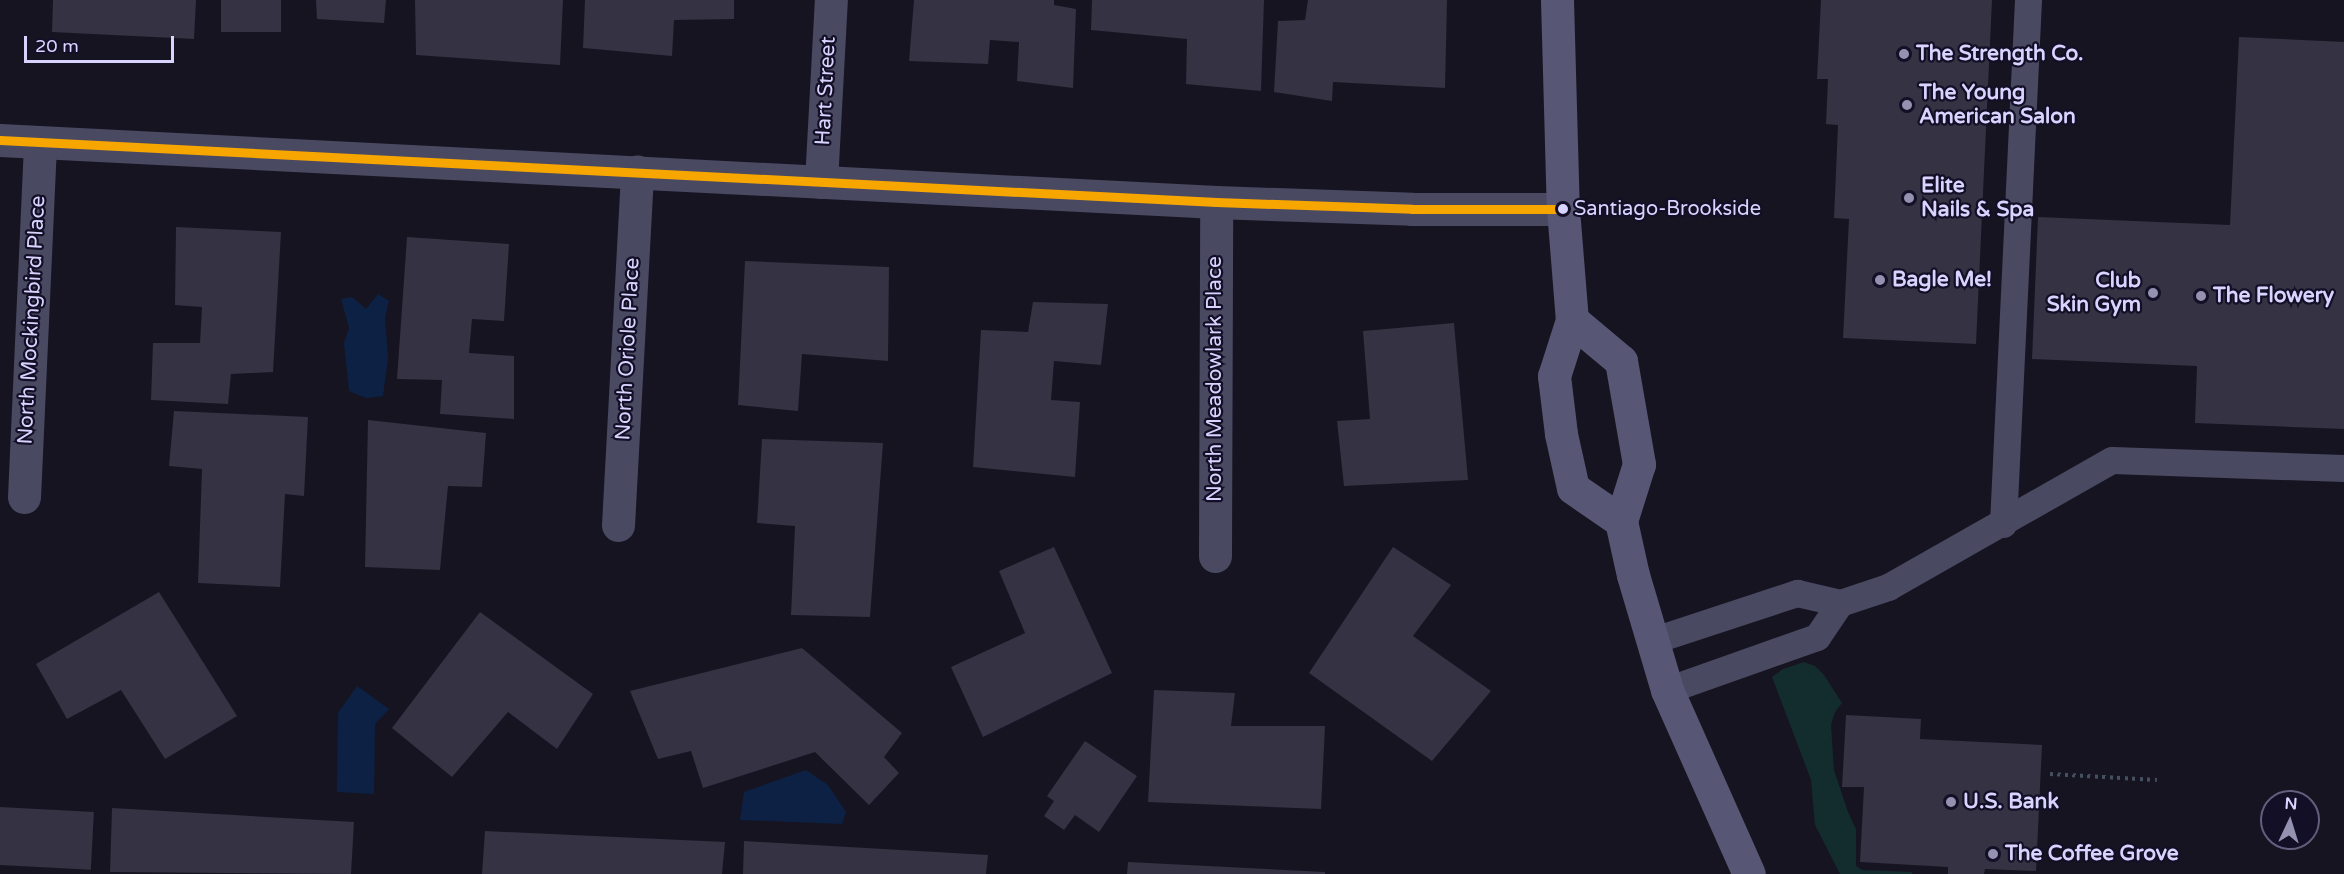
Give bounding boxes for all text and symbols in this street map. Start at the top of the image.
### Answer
scale bar [27,24,177,62]
text: 20 m [35,35,79,57]
street label: Hart Street [811,36,841,146]
place label: The Strength Co. [1916,41,2083,67]
marker: The Strength Co. [1897,47,1911,61]
place label: The Young American Salon [1919,80,2076,130]
marker: The Young American Salon [1900,98,1914,112]
place label: Elite Nails & Spa [1921,173,2034,223]
marker: Elite Nails & Spa [1902,191,1916,205]
street label: North Mockingbird Place [13,195,51,445]
place label: Santiago-Brookside [1574,197,1761,221]
marker: Santiago-Brookside [1557,203,1569,215]
street label: North Meadowlark Place [1202,256,1228,502]
street label: North Oriole Place [611,257,645,441]
place label: Bagle Me! [1892,267,1992,293]
place label: Club Skin Gym [2047,268,2141,318]
marker: Bagle Me! [1873,273,1887,287]
place label: The Flowery [2213,283,2334,309]
marker: Club Skin Gym [2146,286,2160,300]
marker: The Flowery [2194,289,2208,303]
place label: U.S. Bank [1963,789,2059,815]
north arrow [2260,790,2320,850]
text: N [2284,794,2298,814]
marker: U.S. Bank [1944,795,1958,809]
place label: The Coffee Grove [2005,841,2179,867]
marker: The Coffee Grove [1986,847,2000,861]

